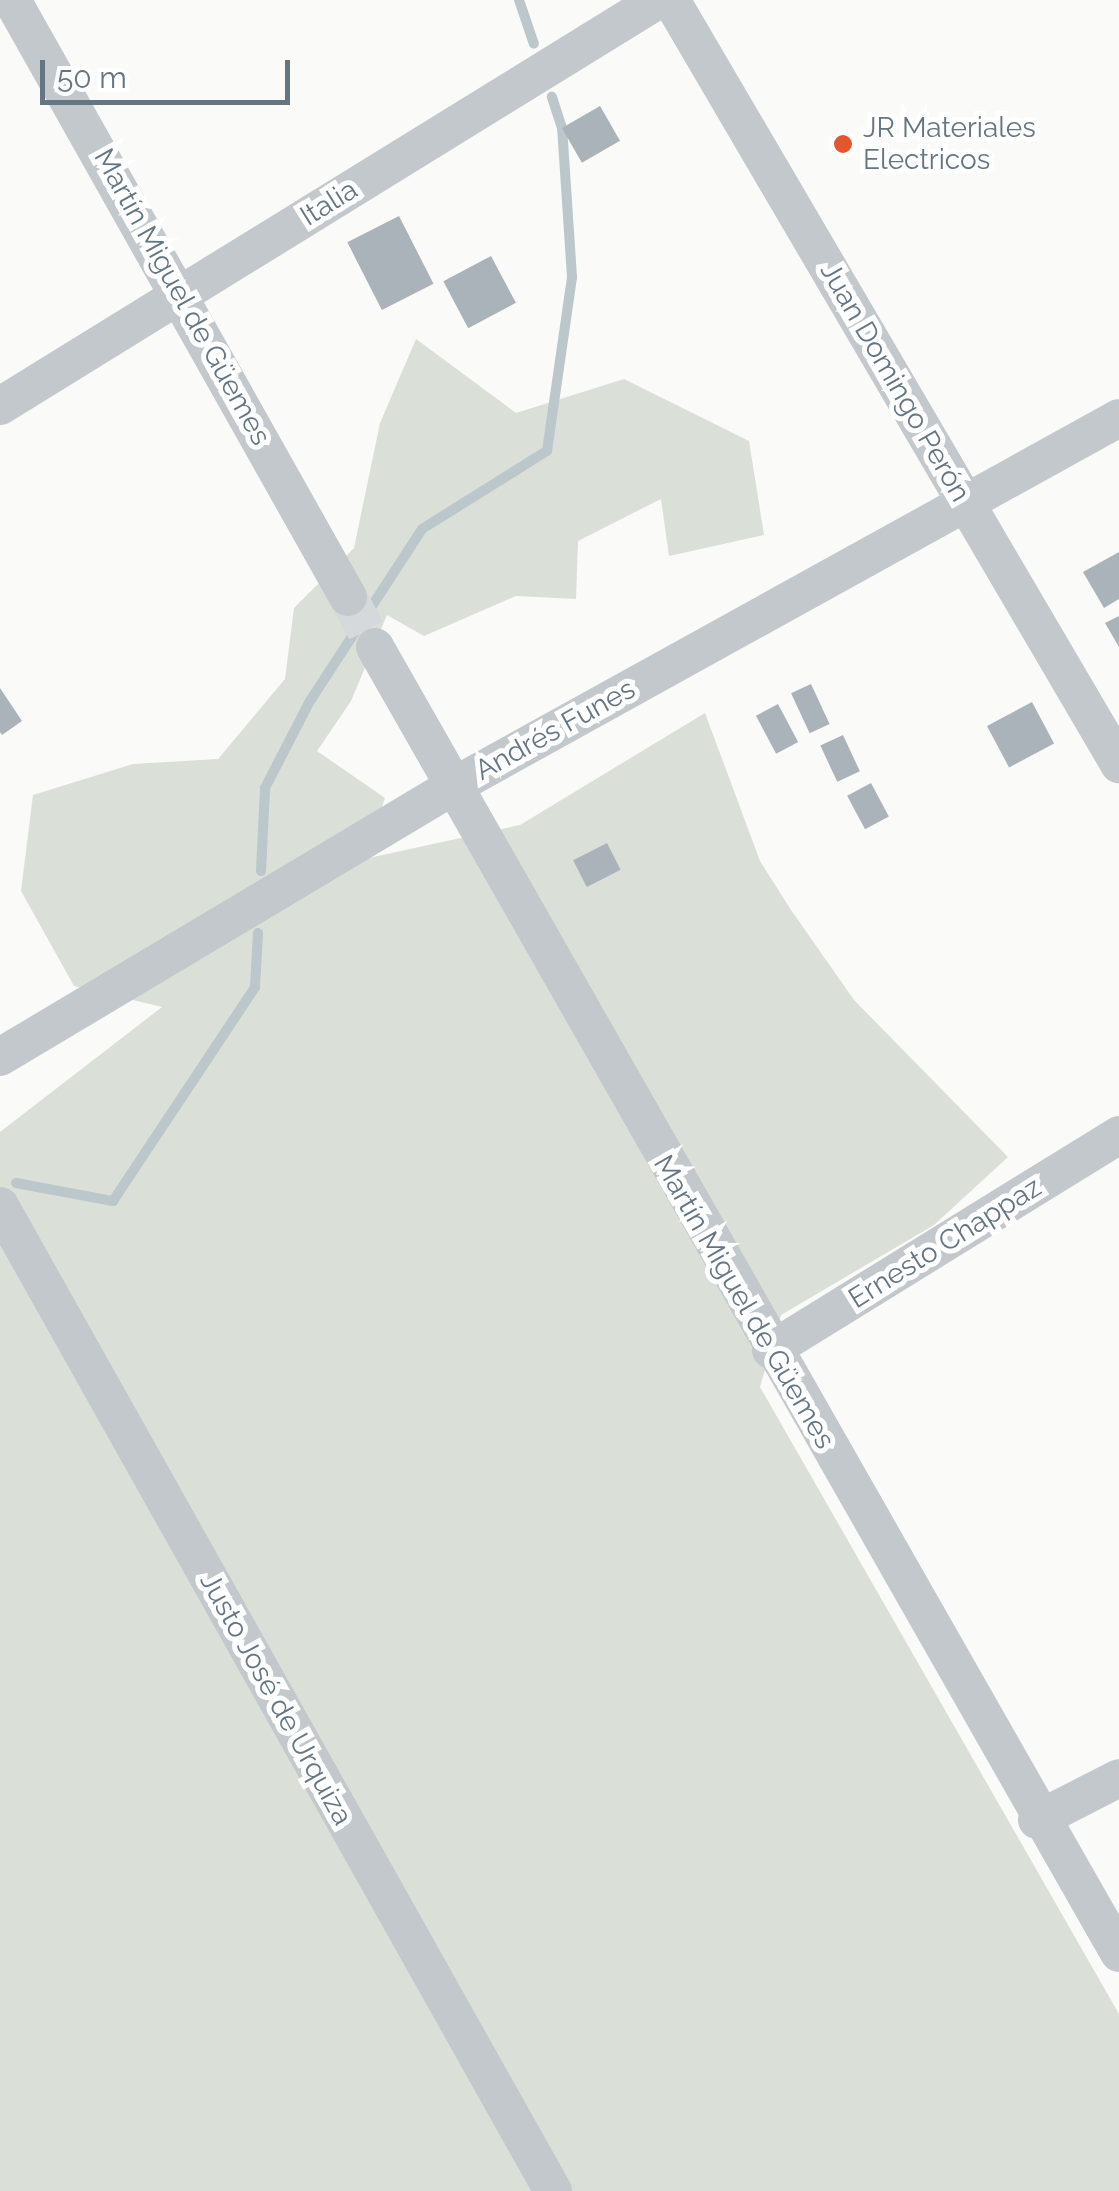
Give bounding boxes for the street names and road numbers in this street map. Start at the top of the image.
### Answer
street label: Martín Miguel de Güemes [86,143,278,451]
street label: Italia [294,173,364,233]
street label: Juan Domingo Perón [813,256,977,508]
street label: Andrés Funes [469,672,641,788]
street label: Martín Miguel de Güemes [646,1149,842,1455]
street label: Ernesto Chappaz [843,1170,1047,1316]
street label: Justo José de Urquiza [192,1567,360,1831]

